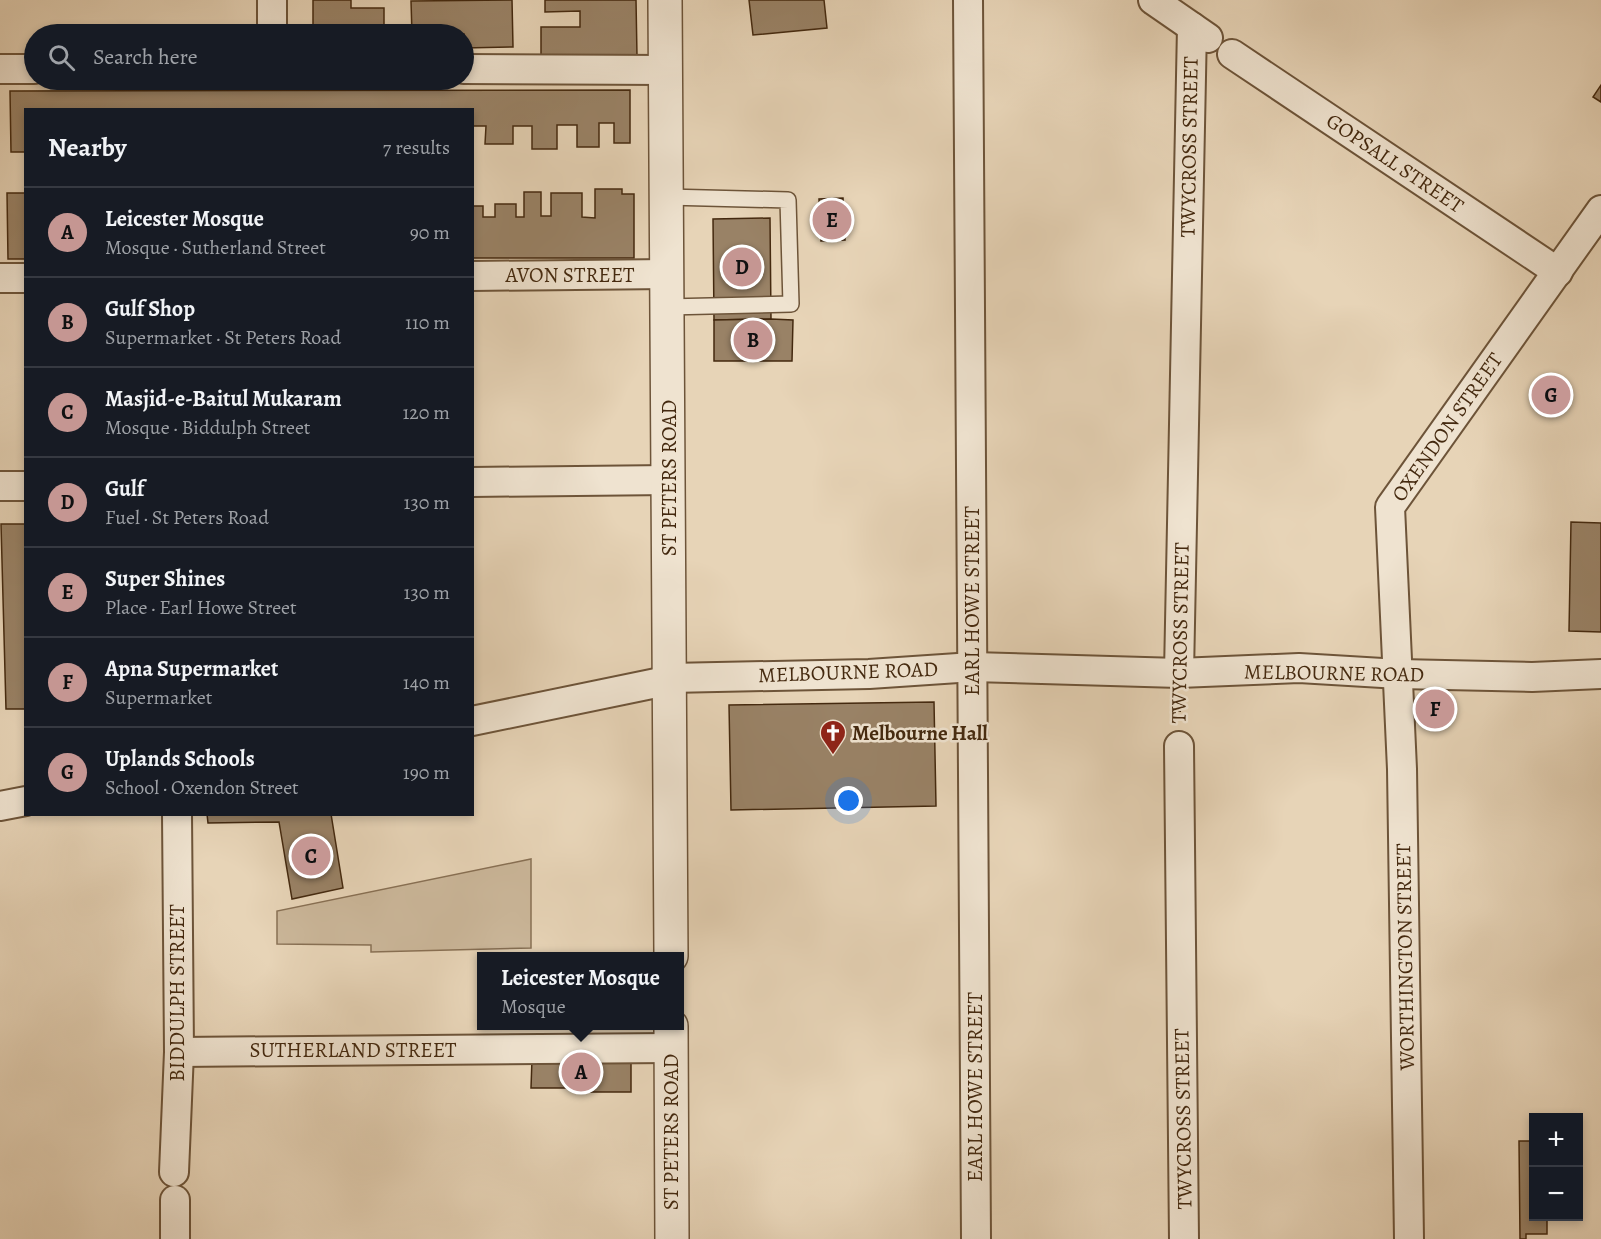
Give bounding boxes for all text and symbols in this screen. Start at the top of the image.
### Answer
search box [24,24,474,90]
icon: search [45,41,78,74]
text: Search here [93,42,198,72]
street label: TWYCROSS STREET [1173,56,1205,238]
street label: GOPSALL STREET [1321,107,1470,220]
text: Nearby [48,130,127,165]
text: 7 results [383,134,450,161]
pin: E [812,198,852,242]
text: Leicester Mosque [105,204,264,234]
text: A [61,219,74,246]
text: 90 m [410,219,450,246]
text: Mosque · Sutherland Street [105,234,326,261]
pin: D [722,244,762,290]
street label: AVON STREET [504,261,635,289]
text: Gulf Shop [105,294,195,324]
text: B [61,309,74,336]
text: 110 m [405,309,450,336]
pin: B [734,318,772,362]
text: Supermarket · St Peters Road [105,324,341,351]
street label: OXENDON STREET [1385,347,1509,507]
pin: G [1532,372,1570,418]
text: Masjid-e-Baitul Mukaram [105,384,342,414]
text: C [61,399,74,426]
text: 120 m [402,399,450,426]
street label: ST PETERS ROAD [655,400,683,556]
text: Mosque · Biddulph Street [105,414,310,441]
text: Gulf [105,474,144,504]
text: D [61,489,74,516]
text: 130 m [404,489,450,516]
text: Fuel · St Peters Road [105,504,269,531]
street label: EARL HOWE STREET [958,506,986,696]
street label: TWYCROSS STREET [1164,542,1196,724]
text: Super Shines [105,564,225,594]
text: E [62,579,73,606]
text: 130 m [404,579,450,606]
text: Place · Earl Howe Street [105,594,297,621]
text: Apna Supermarket [105,654,278,684]
street label: MELBOURNE ROAD [757,655,939,689]
street label: MELBOURNE ROAD [1244,657,1424,689]
text: F [62,669,73,696]
text: 140 m [403,669,450,696]
text: Supermarket [105,684,212,711]
pin: F [1416,686,1454,732]
church icon: Melbourne Hall [818,718,848,756]
place label: Melbourne Hall [852,719,988,747]
text: Uplands Schools [105,744,255,774]
text: G [61,759,74,786]
text: 190 m [403,759,450,786]
text: School · Oxendon Street [105,774,299,801]
your location [834,786,863,815]
pin: C [292,834,330,878]
street label: WORTHINGTON STREET [1389,843,1421,1072]
street label: BIDDULPH STREET [163,904,191,1082]
popup [477,952,684,1030]
text: Leicester Mosque [501,963,660,993]
street label: EARL HOWE STREET [961,992,989,1182]
text: Mosque [501,993,566,1020]
street label: TWYCROSS STREET [1167,1028,1199,1210]
street label: SUTHERLAND STREET [249,1036,457,1064]
pin: A [562,1050,600,1094]
street label: ST PETERS ROAD [657,1054,685,1210]
map controls [1529,1113,1583,1221]
button: + [1529,1113,1583,1167]
button: − [1529,1167,1583,1221]

